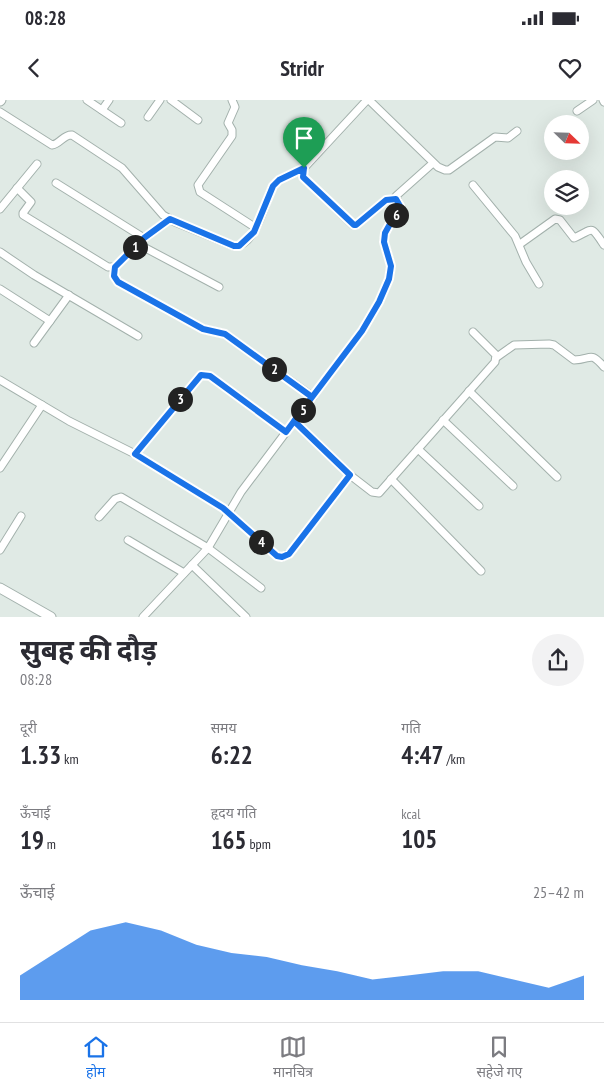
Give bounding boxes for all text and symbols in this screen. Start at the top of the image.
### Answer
text: 08:28 [25,6,66,30]
icon: back [20,54,48,82]
text: Stridr [280,54,324,82]
icon: heart [556,54,584,82]
north arrow [544,115,589,160]
map controls [544,115,589,215]
pin [283,117,325,168]
icon: arrive [290,124,318,152]
button: layers [544,170,589,215]
pin: 6 [384,202,408,228]
text: 6 [393,206,400,224]
pin: 1 [122,234,148,260]
text: 1 [132,238,139,256]
pin: 2 [262,356,286,382]
text: 2 [271,360,278,378]
pin: 3 [168,386,192,412]
text: 3 [177,390,184,408]
pin: 5 [290,398,316,422]
text: 5 [300,401,307,419]
pin: 4 [248,530,274,554]
text: 4 [258,533,265,551]
text: सुबह की दौड़ [20,631,157,668]
button: share [532,634,584,686]
text: 08:28 [20,669,52,689]
text: दूरी [20,719,37,737]
text: समय [211,719,237,737]
text: गति [401,719,421,737]
text: 1.33 [20,739,61,771]
text: 6:22 [211,739,253,771]
text: 4:47 [401,739,443,771]
text: km [61,750,79,768]
text: /km [443,750,465,768]
text: ऊँचाई [20,804,50,822]
text: हृदय गति [211,804,256,822]
text: kcal [401,805,420,823]
text: 105 [401,823,437,855]
text: 19 [20,824,44,856]
text: 165 [211,824,247,856]
text: m [44,835,56,853]
text: bpm [247,835,271,853]
text: ऊँचाई [20,882,55,902]
text: 25–42 m [533,882,584,902]
tab: होम [82,1033,110,1083]
tab: मानचित्र [273,1033,313,1083]
tab: सहेजे गए [476,1033,522,1083]

